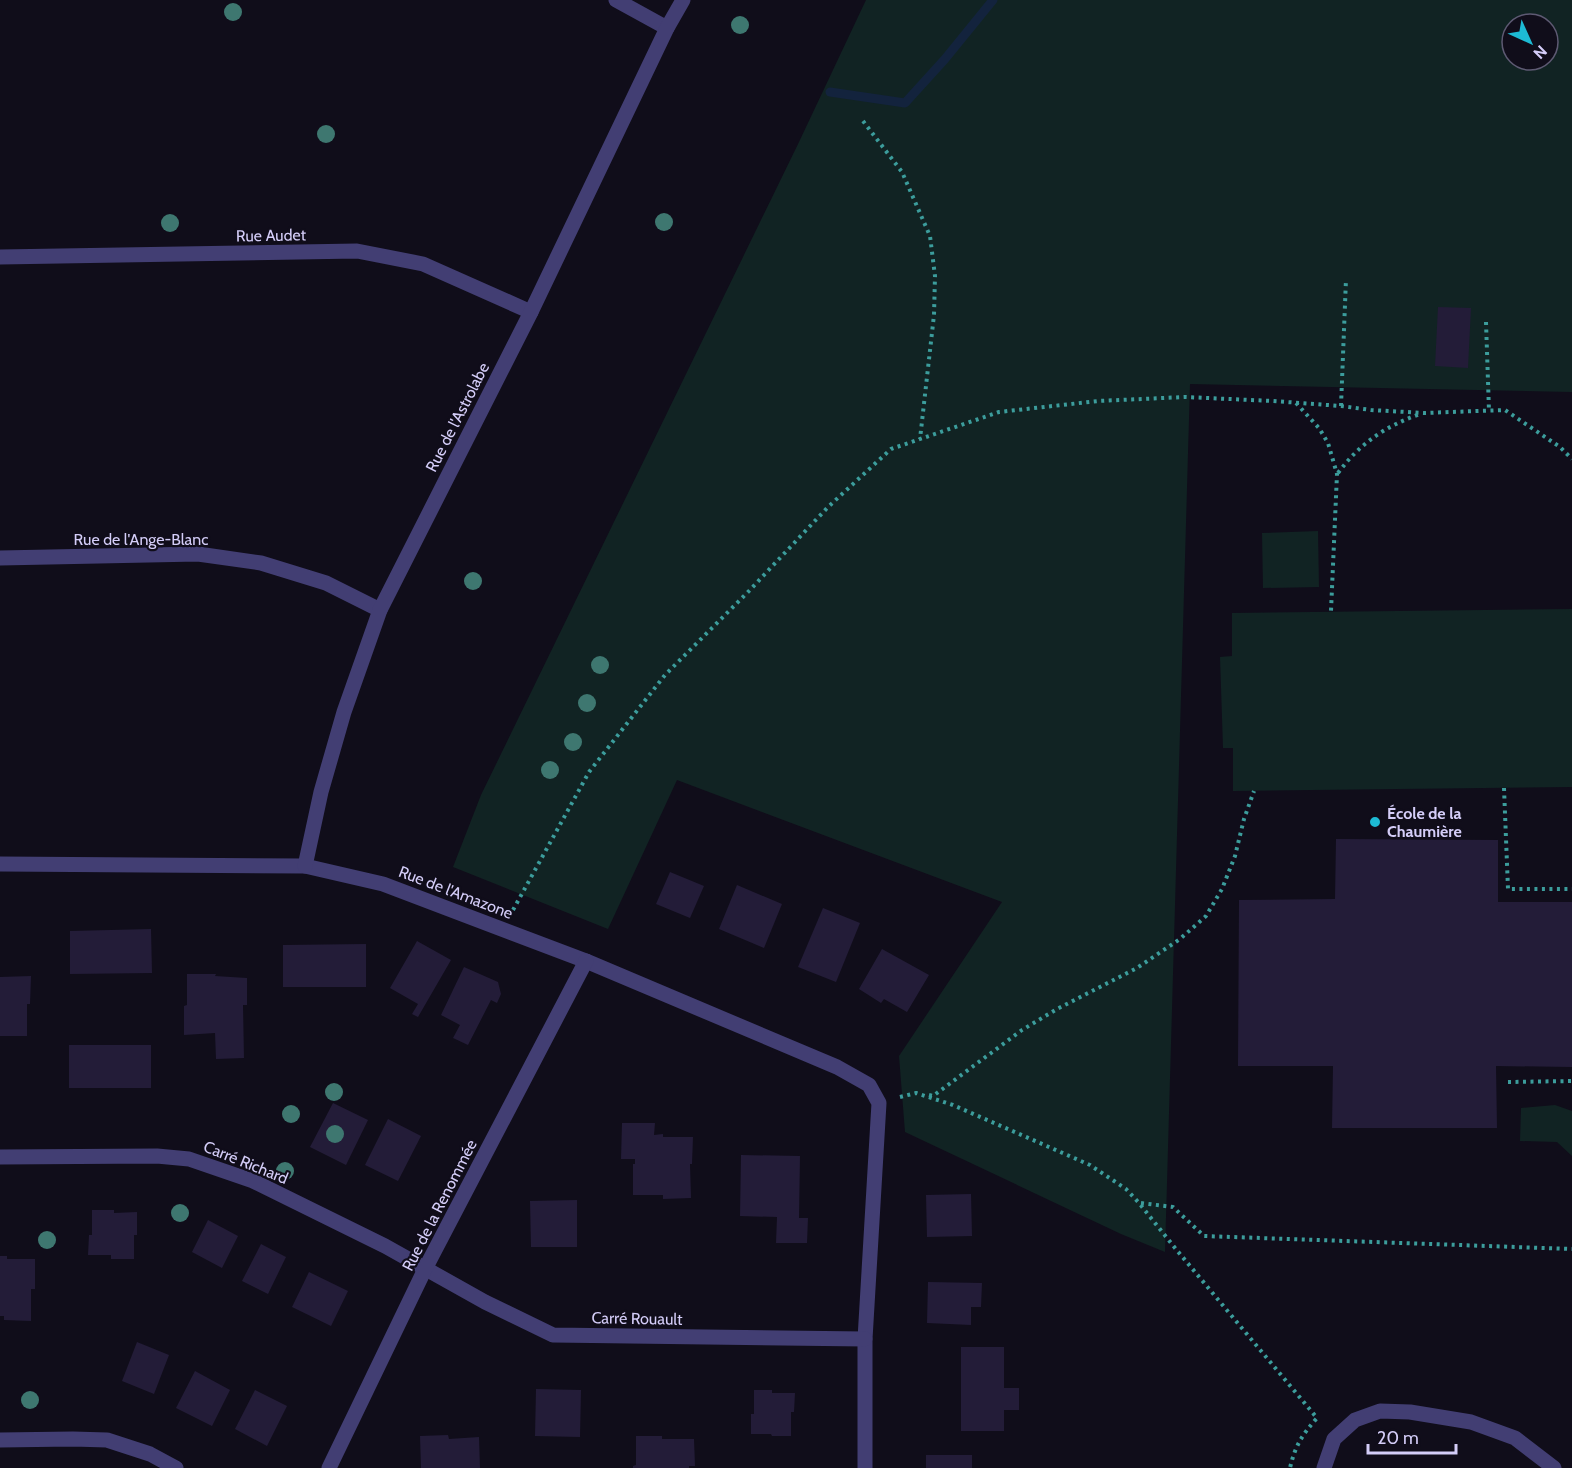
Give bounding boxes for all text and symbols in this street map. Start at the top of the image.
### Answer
north arrow [1500,12,1560,72]
text: N [1530,42,1551,63]
street label: Rue Audet [236,225,307,246]
street label: Rue de l'Astrolabe [422,359,493,475]
street label: Rue de l'Ange-Blanc [74,530,208,549]
place label: École de la Chaumière [1387,804,1462,841]
marker: École de la Chaumière [1368,815,1382,829]
street label: Rue de l'Amazone [396,862,516,923]
street label: Rue de la Renommée [398,1136,481,1274]
street label: Carré Richard [201,1137,291,1188]
street label: Carré Rouault [591,1308,683,1329]
scale bar [1368,1417,1456,1455]
text: 20 m [1377,1427,1419,1449]

